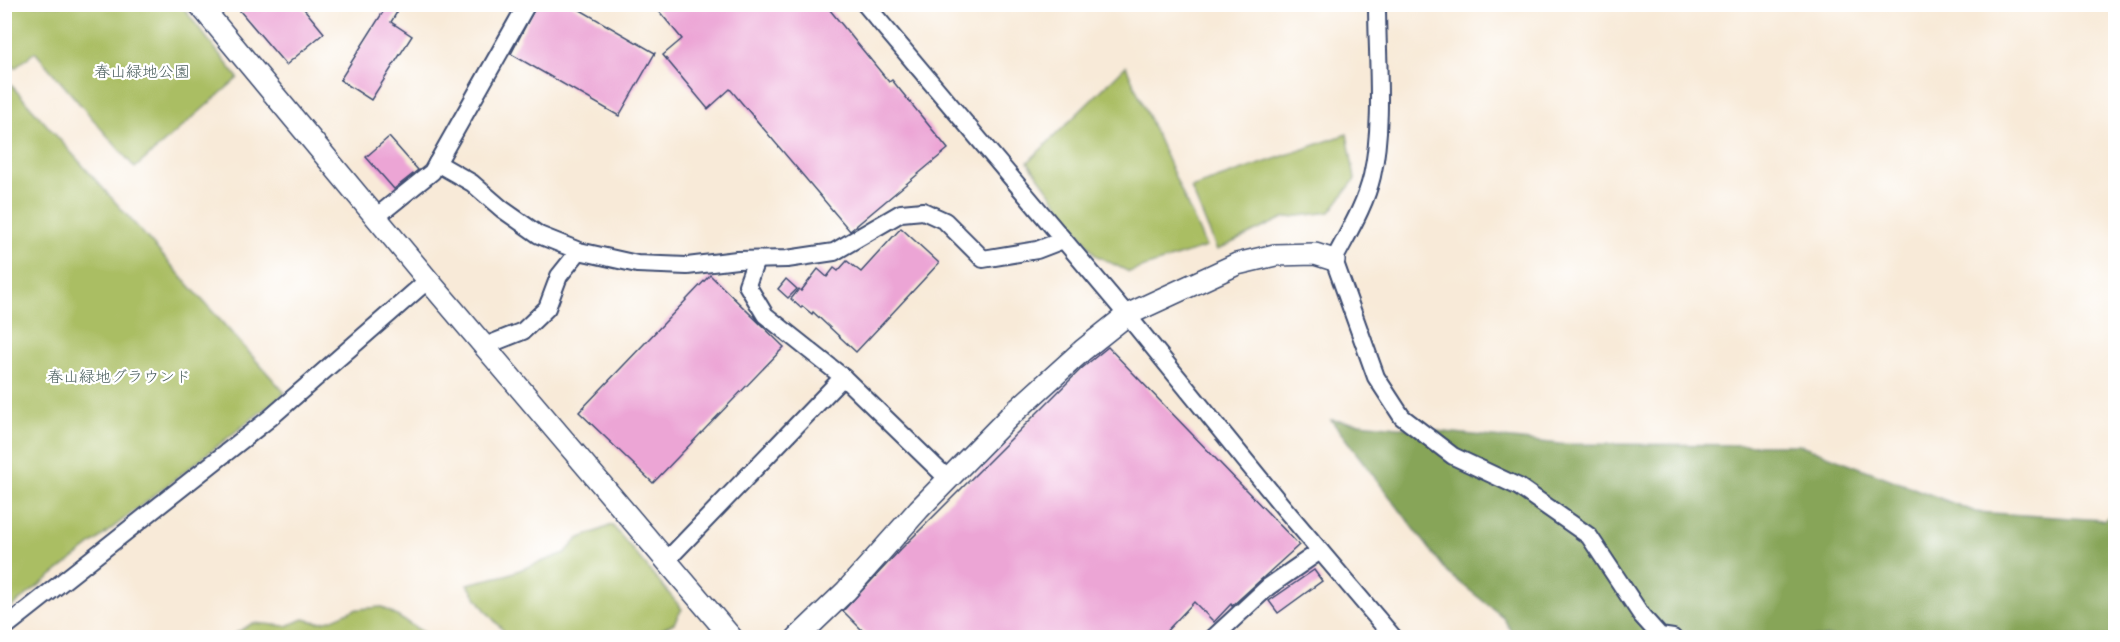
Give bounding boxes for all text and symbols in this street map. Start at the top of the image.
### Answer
park label: 春山緑地公園 [94,60,190,85]
park label: 春山緑地グラウンド [47,365,191,390]

